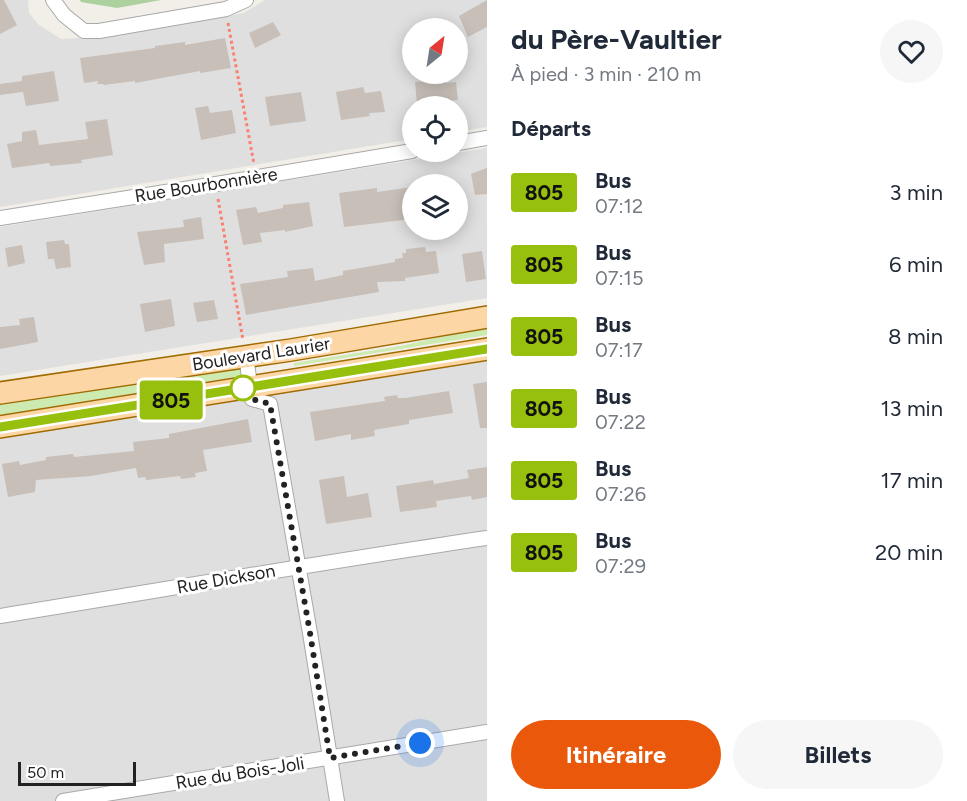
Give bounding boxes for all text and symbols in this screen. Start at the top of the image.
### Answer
north arrow [402,18,468,84]
map controls [402,18,468,240]
button: heart [880,20,943,83]
text: du Père-Vaultier [511,22,722,56]
text: À pied · 3 min · 210 m [511,62,701,86]
button: locate [402,96,468,162]
text: Départs [511,115,591,142]
street label: Rue Bourbonnière [133,163,279,207]
text: Bus [595,167,631,194]
button: layers [402,174,468,240]
text: 3 min [889,179,943,206]
text: 805 [525,180,563,205]
text: 07:12 [595,194,643,218]
text: Bus [595,239,631,266]
text: 6 min [889,251,943,278]
text: 805 [525,252,563,277]
text: 07:15 [595,266,643,290]
text: Bus [595,311,631,338]
text: 8 min [888,323,943,350]
text: 805 [525,324,563,349]
street label: Boulevard Laurier [191,332,331,376]
text: 07:17 [595,338,643,362]
unlabelled marker [230,375,256,401]
line badge: 805 [136,380,206,420]
text: Bus [595,383,631,410]
text: 805 [152,388,190,413]
text: 13 min [880,395,943,422]
text: 805 [525,396,563,421]
text: 07:22 [595,410,646,434]
text: Bus [595,455,631,482]
text: 17 min [881,467,943,494]
text: 805 [525,468,563,493]
text: 07:26 [595,482,646,506]
text: Bus [595,527,631,554]
text: 20 min [875,539,943,566]
text: 805 [525,540,563,565]
text: 07:29 [595,554,646,578]
street label: Rue Dickson [175,560,277,598]
button: Itinéraire [511,720,721,789]
button: Billets [733,720,943,789]
your location [405,728,435,758]
street label: Rue du Bois-Joli [174,752,306,794]
scale bar [18,759,136,786]
text: 50 m [27,763,64,782]

